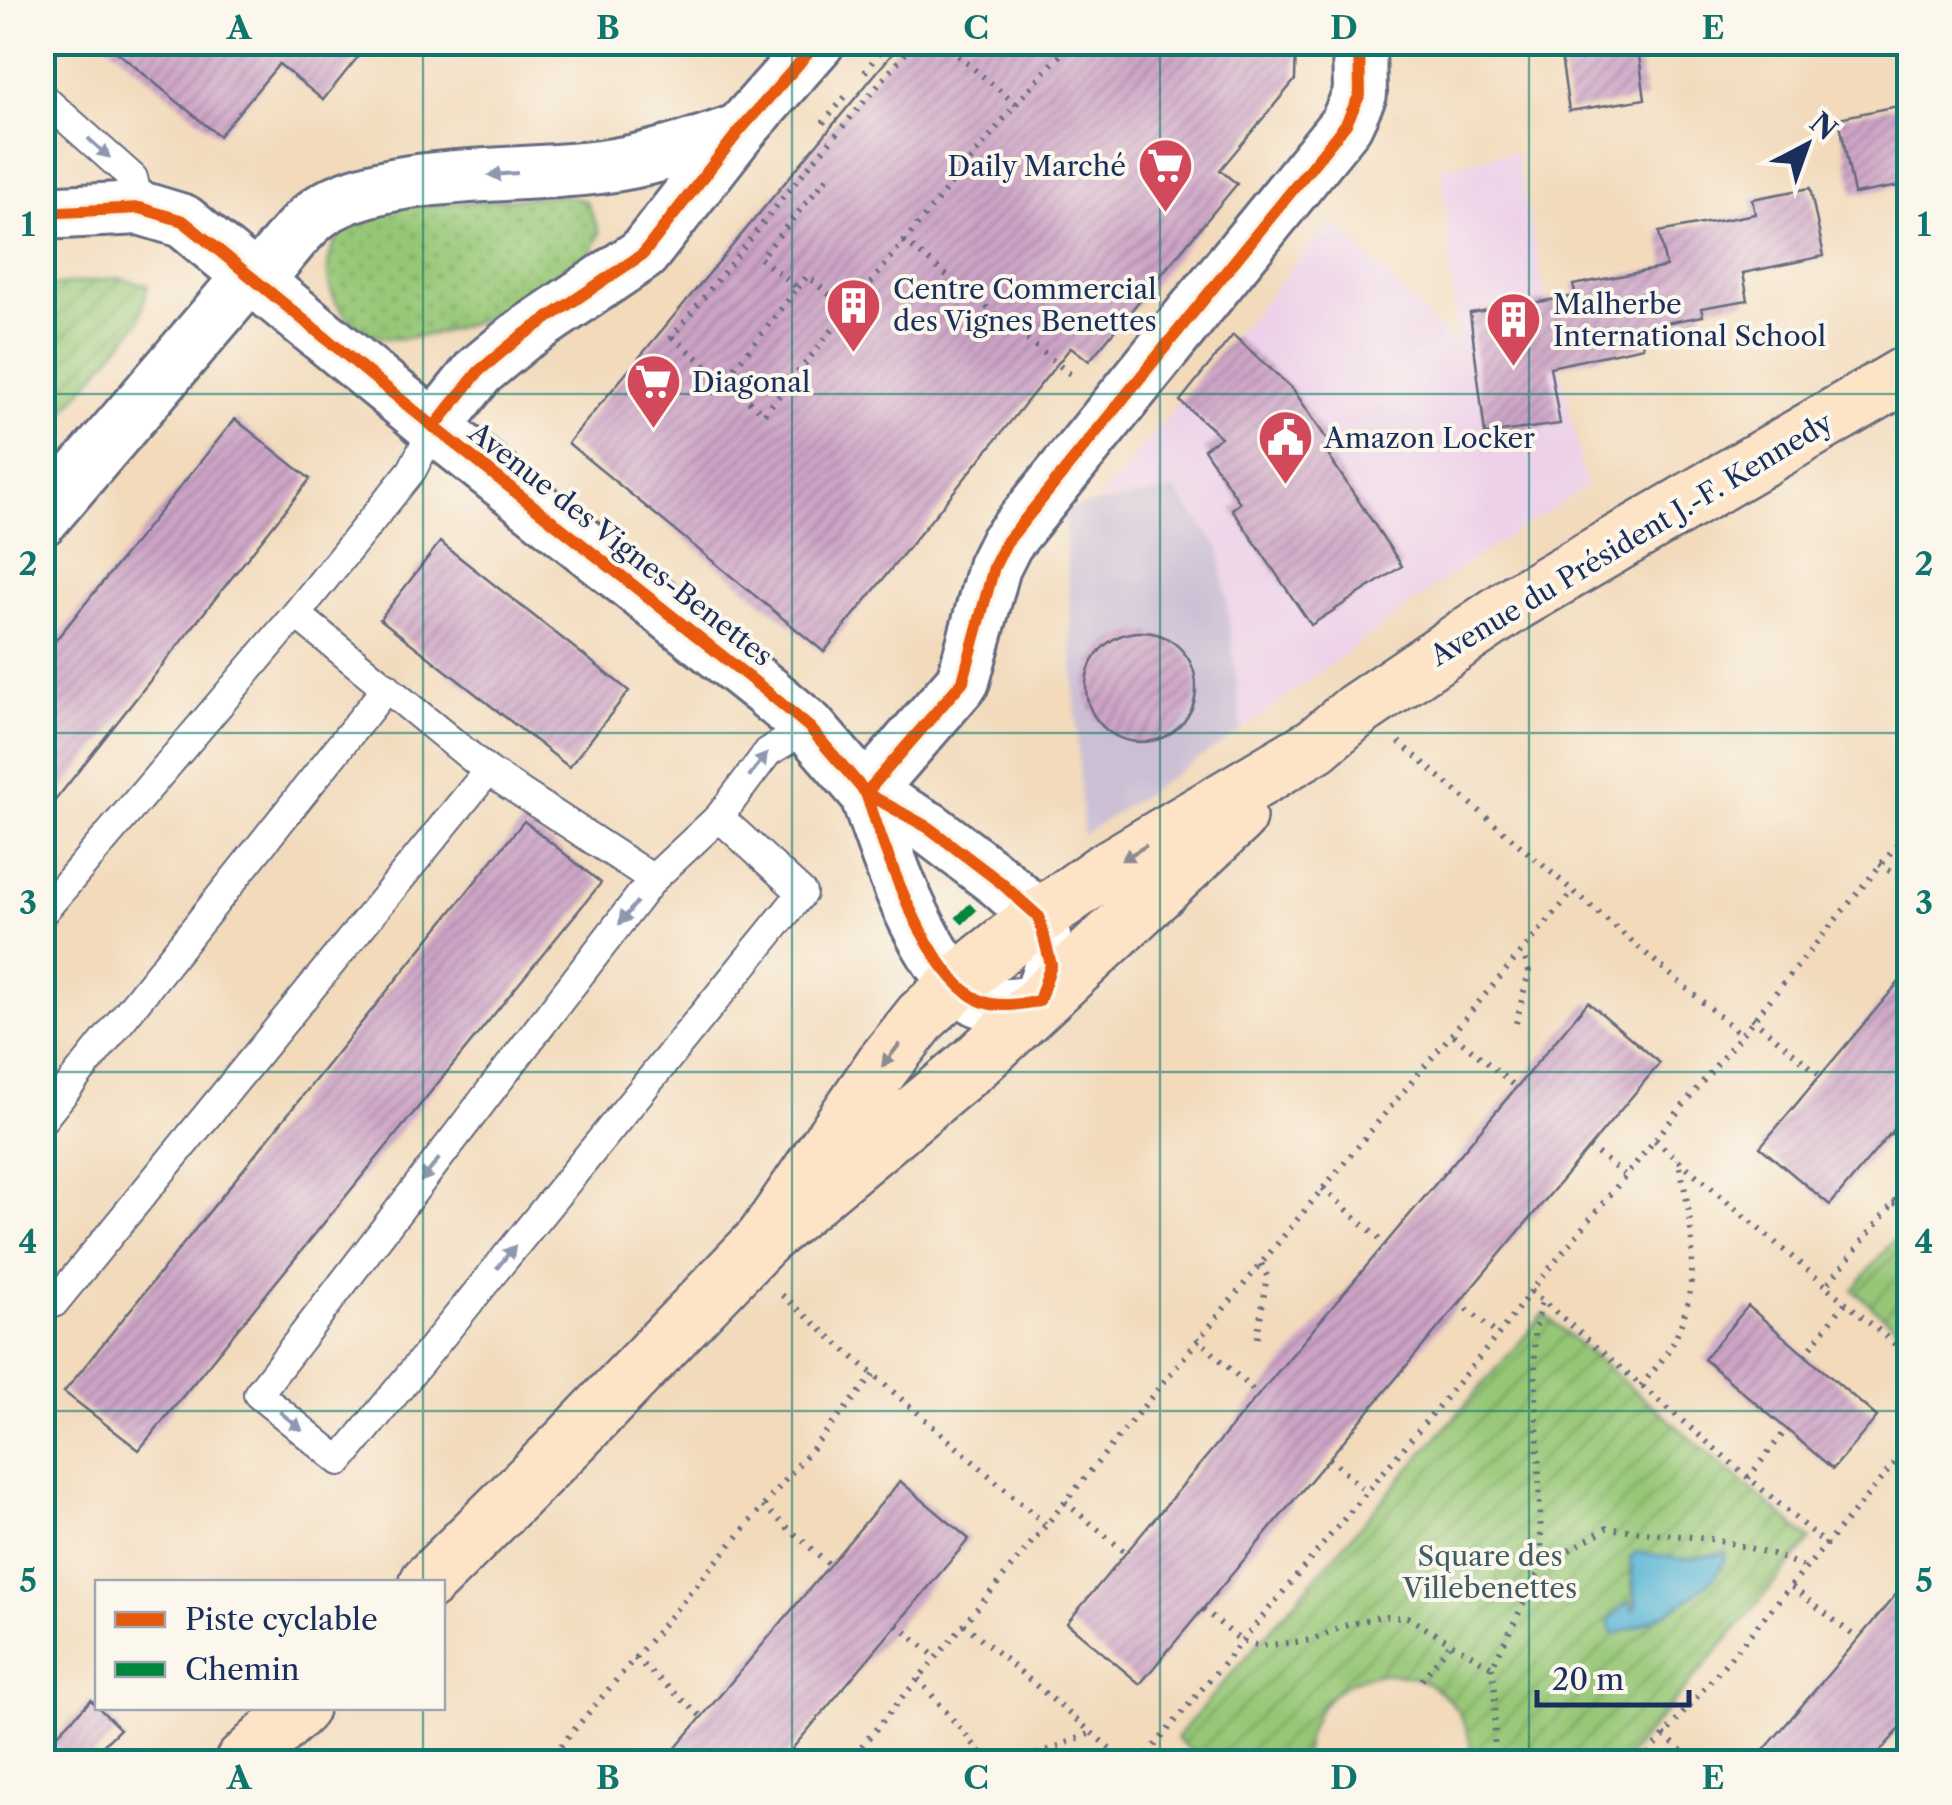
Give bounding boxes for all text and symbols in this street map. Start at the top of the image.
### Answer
text: A [226,8,253,47]
text: B [596,8,620,47]
text: C [963,8,989,47]
text: D [1330,8,1358,47]
text: E [1701,8,1725,47]
north arrow [1757,95,1857,195]
text: N [1803,105,1844,147]
one-way arrow [86,136,111,158]
supermarket icon: Daily Marché [1135,136,1195,215]
place label: Daily Marché [948,149,1126,183]
one-way arrow [486,167,518,183]
text: 1 [21,205,36,244]
text: 1 [1917,205,1932,244]
place label: Centre Commercial des Vignes Benettes [893,272,1157,338]
building icon: Centre Commercial des Vignes Benettes [824,275,884,354]
place label: Malherbe International School [1553,287,1826,353]
building icon: Malherbe International School [1484,290,1544,369]
supermarket icon: Diagonal [623,352,683,431]
place label: Diagonal [692,365,810,399]
street label: Avenue du Président J.-F. Kennedy [1423,405,1839,673]
public building icon: Amazon Locker [1255,408,1315,487]
street label: Avenue des Vignes-Benettes [462,414,780,673]
place label: Amazon Locker [1323,421,1535,455]
text: 2 [19,544,37,583]
text: 2 [1915,544,1933,583]
one-way arrow [747,752,768,778]
one-way arrow [1120,844,1148,861]
text: 3 [19,883,37,922]
text: 3 [1915,883,1933,922]
one-way arrow [618,900,639,925]
one-way arrow [881,1043,902,1068]
one-way arrow [420,1157,441,1183]
text: 4 [19,1222,37,1261]
text: 4 [1915,1222,1933,1261]
one-way arrow [495,1245,516,1270]
one-way arrow [279,1410,304,1431]
park label: Square des Villebenettes [1402,1539,1577,1605]
text: 5 [19,1561,37,1600]
text: 5 [1915,1561,1933,1600]
legend [95,1580,445,1710]
text: Piste cyclable [185,1601,378,1638]
scale bar [1537,1645,1690,1707]
text: Chemin [185,1651,300,1688]
text: 20 m [1552,1661,1624,1698]
text: A [226,1758,253,1797]
text: B [596,1758,620,1797]
text: C [963,1758,989,1797]
text: D [1330,1758,1358,1797]
text: E [1701,1758,1725,1797]

